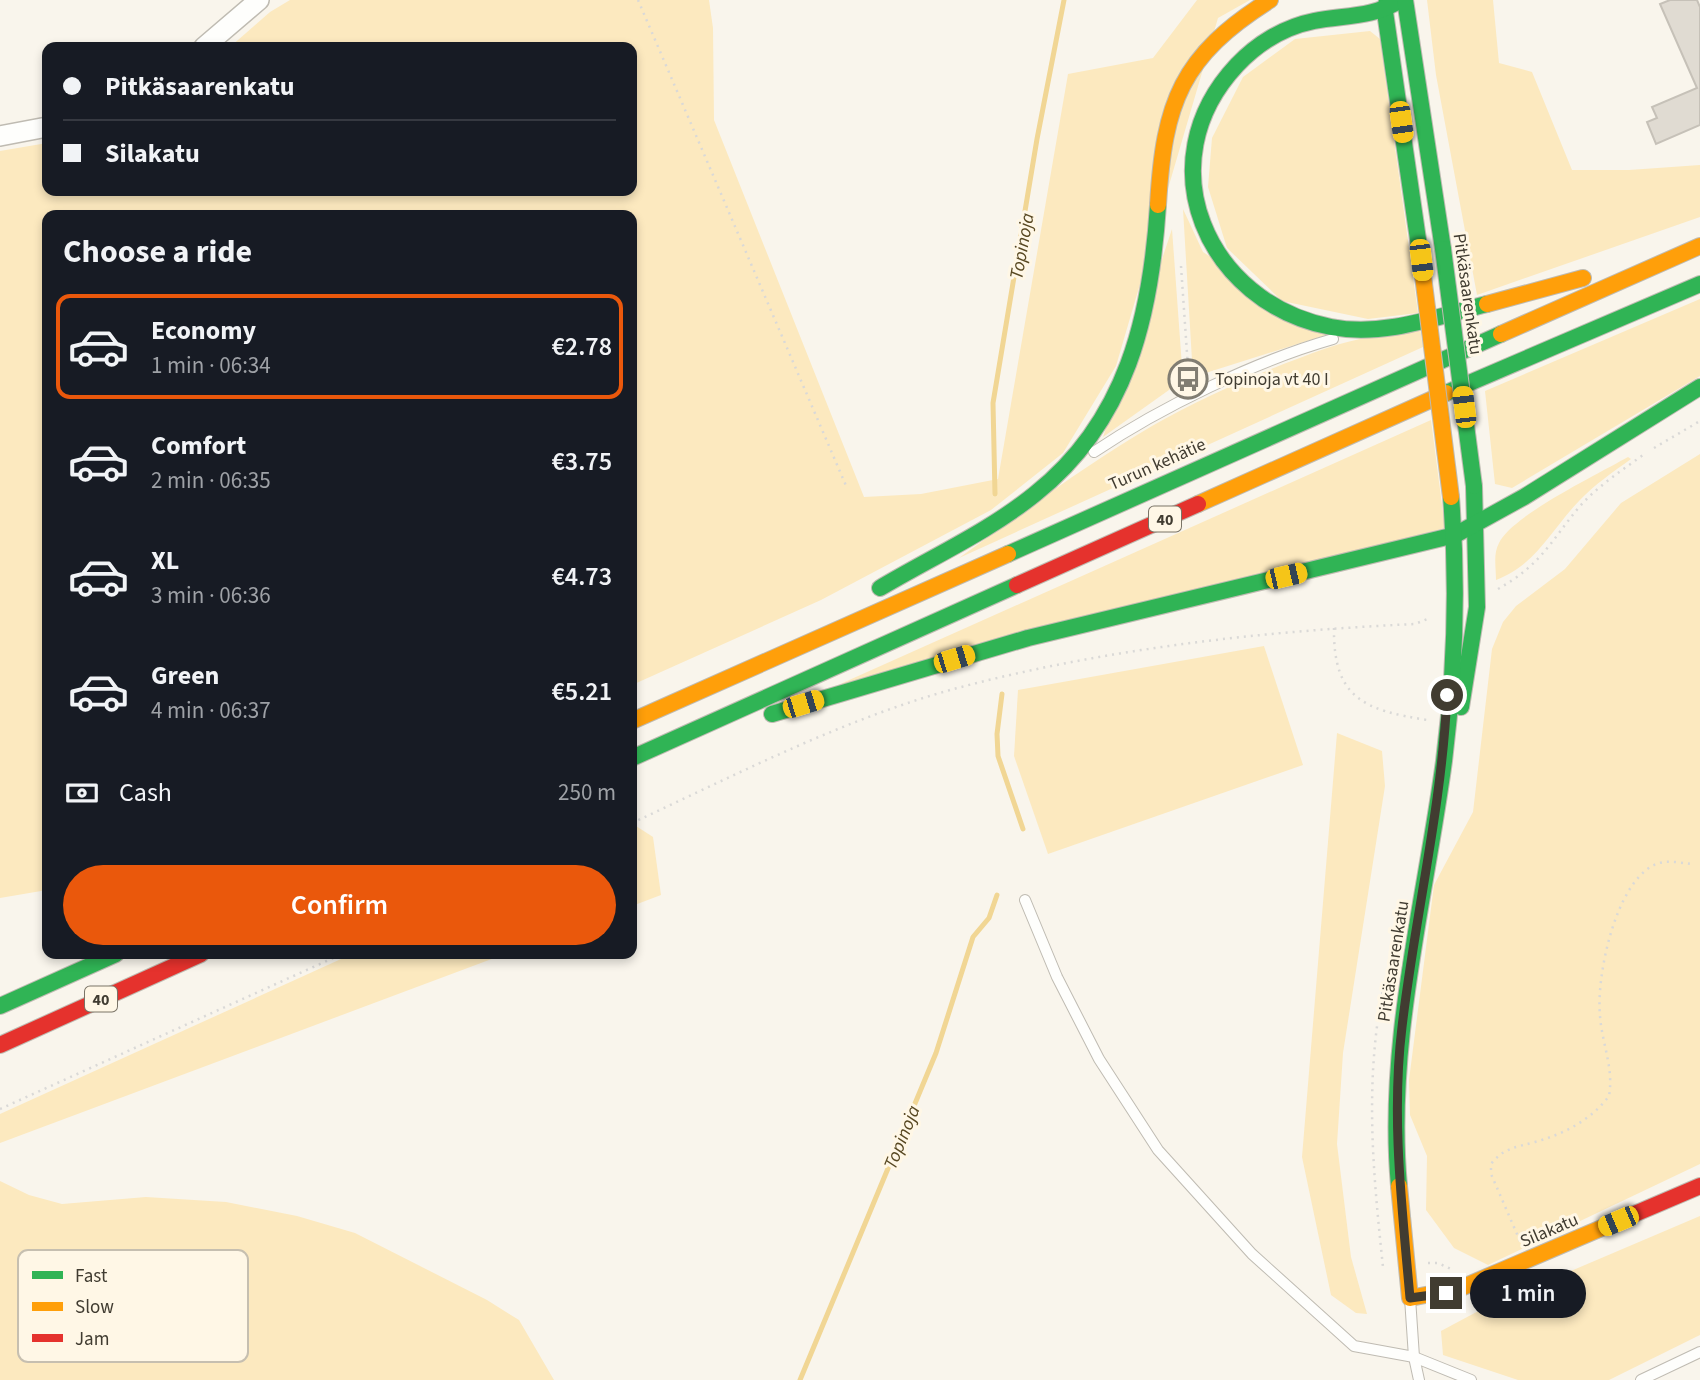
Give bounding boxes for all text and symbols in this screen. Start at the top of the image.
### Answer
text: Pitkäsaarenkatu [105,68,295,105]
car [1388,100,1415,144]
text: Silakatu [105,135,200,172]
water label: Topinoja [1003,211,1042,282]
text: Choose a ride [63,229,252,275]
street label: Pitkäsaarenkatu [1447,232,1488,356]
car [1409,238,1434,282]
text: Economy [151,312,256,349]
icon: car [67,315,130,378]
text: €2.78 [551,328,612,365]
text: 1 min · 06:34 [151,349,271,382]
bus stop icon: Topinoja vt 40 I [1167,358,1209,400]
place label: Topinoja vt 40 I [1215,367,1329,392]
car [1452,385,1477,429]
text: Comfort [151,427,246,464]
icon: car [67,430,130,493]
street label: Turun kehätie [1105,432,1210,497]
text: €3.75 [551,443,612,480]
text: 2 min · 06:35 [151,464,271,497]
road number: 40 [1149,506,1181,532]
text: XL [151,542,179,579]
icon: car [67,545,130,608]
text: €4.73 [551,558,612,595]
car [1264,561,1309,591]
text: 3 min · 06:36 [151,579,271,612]
car [931,643,978,675]
text: Green [151,657,219,694]
icon: car [67,660,130,723]
text: €5.21 [551,673,612,710]
route start [1431,679,1463,711]
car [780,688,827,720]
text: 4 min · 06:37 [151,694,271,727]
icon: cash [63,774,101,812]
text: Cash [119,774,172,811]
text: 250 m [558,776,616,809]
button: Confirm [63,865,616,945]
street label: Pitkäsaarenkatu [1372,899,1415,1024]
road number: 40 [85,987,117,1012]
water label: Topinoja [877,1101,927,1174]
car [1595,1203,1642,1239]
street label: Silakatu [1516,1207,1582,1254]
legend [18,1250,248,1362]
text: Fast [75,1263,108,1290]
callout: 1 min [1470,1268,1586,1318]
route end [1430,1277,1462,1309]
text: 1 min [1501,1277,1555,1310]
text: Slow [75,1294,114,1321]
text: Jam [75,1326,109,1353]

